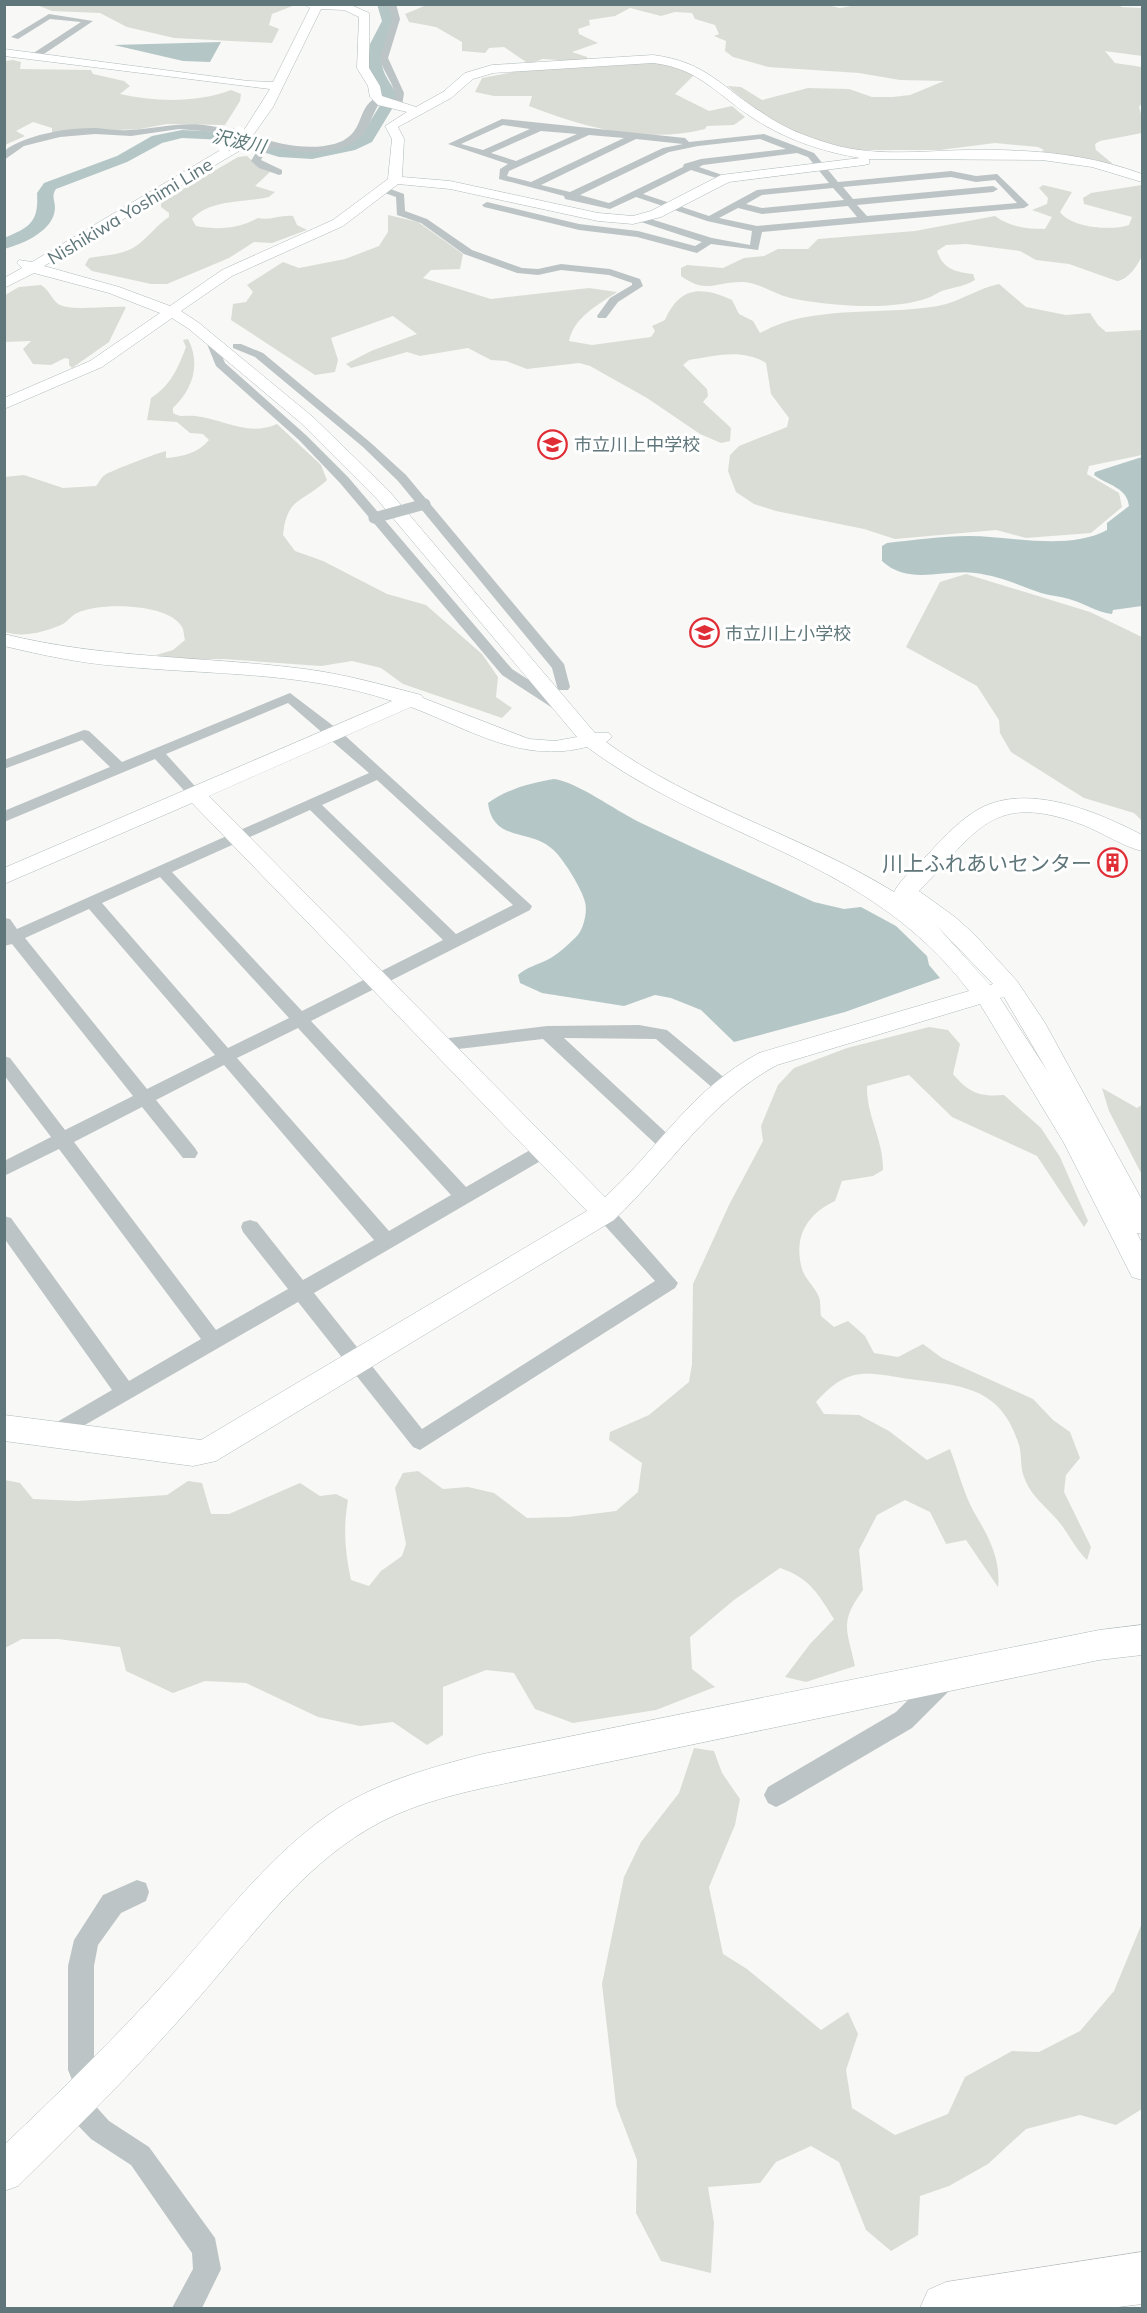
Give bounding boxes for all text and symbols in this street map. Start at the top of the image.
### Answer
water label: 沢波川 [210,124,270,158]
street label: Nishikiwa Yoshimi Line [43,153,217,269]
school or university icon: 市立川上中学校 [537,428,569,460]
place label: 市立川上中学校 [574,433,700,456]
school or university icon: 市立川上小学校 [688,617,720,649]
place label: 市立川上小学校 [725,622,851,645]
building icon: 川上ふれあいセンター [1097,847,1129,879]
place label: 川上ふれあいセンター [882,850,1092,876]

